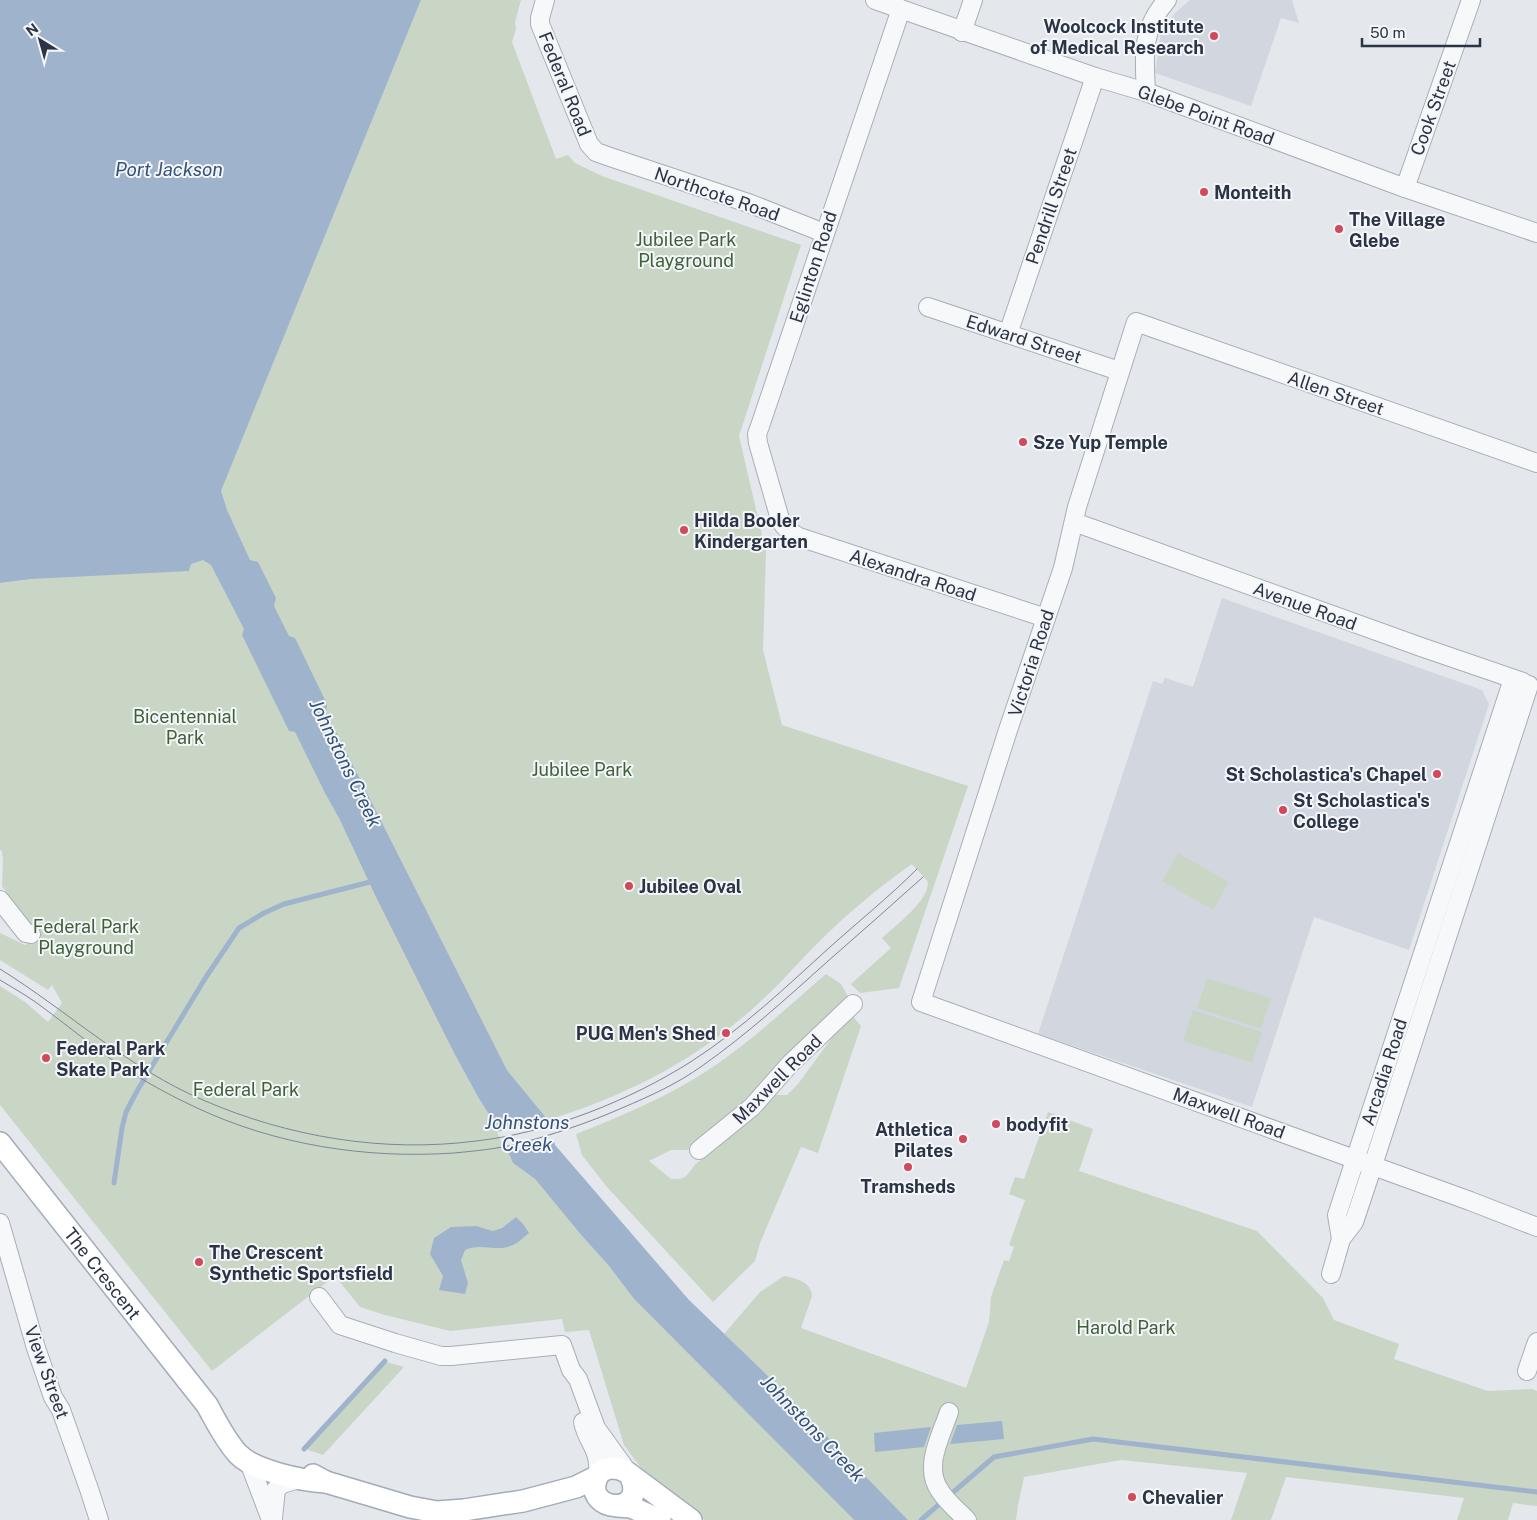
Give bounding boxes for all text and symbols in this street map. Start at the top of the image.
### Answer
north arrow [15,15,65,65]
scale bar [1362,15,1480,47]
place label: Woolcock Institute of Medical Research [1030,16,1204,58]
text: N [23,20,41,39]
text: 50 m [1370,24,1405,41]
street label: Federal Road [535,29,595,139]
marker: Woolcock Institute of Medical Research [1208,30,1220,42]
street label: Cook Street [1406,58,1460,158]
street label: Glebe Point Road [1135,81,1277,149]
street label: Pendrill Street [1021,145,1081,267]
water label: Port Jackson [115,158,223,180]
street label: Northcote Road [652,163,782,225]
place label: Monteith [1214,182,1292,203]
marker: Monteith [1198,186,1210,198]
street label: Eglinton Road [785,208,841,326]
place label: The Village Glebe [1349,209,1446,251]
marker: The Village Glebe [1333,223,1345,235]
park label: Jubilee Park Playground [636,229,736,271]
street label: Edward Street [964,310,1084,368]
street label: Allen Street [1285,367,1387,419]
place label: Sze Yup Temple [1033,432,1168,453]
marker: Sze Yup Temple [1017,436,1029,448]
place label: Hilda Booler Kindergarten [694,510,808,552]
marker: Hilda Booler Kindergarten [678,524,690,536]
street label: Alexandra Road [847,545,979,605]
street label: Avenue Road [1250,578,1360,634]
street label: Victoria Road [1004,607,1058,719]
water label: Johnstons Creek [305,695,387,831]
park label: Bicentennial Park [133,706,237,748]
park label: Jubilee Park [532,759,632,780]
place label: St Scholastica's Chapel [1225,764,1427,785]
marker: St Scholastica's Chapel [1431,768,1443,780]
place label: St Scholastica's College [1293,790,1430,832]
marker: St Scholastica's College [1277,804,1289,816]
place label: Jubilee Oval [639,876,742,897]
marker: Jubilee Oval [623,880,635,892]
park label: Federal Park Playground [33,916,139,958]
street label: Arcadia Road [1357,1016,1411,1128]
place label: PUG Men's Shed [576,1023,716,1044]
marker: PUG Men's Shed [720,1027,732,1039]
street label: Maxwell Road [728,1030,826,1128]
place label: Federal Park Skate Park [56,1038,166,1080]
marker: Federal Park Skate Park [40,1052,52,1064]
park label: Federal Park [193,1079,299,1100]
street label: Maxwell Road [1170,1083,1288,1143]
water label: Johnstons Creek [485,1111,569,1155]
place label: bodyfit [1006,1114,1068,1135]
marker: bodyfit [990,1118,1002,1130]
place label: Athletica Pilates [875,1119,953,1161]
marker: Athletica Pilates [957,1133,969,1145]
marker: Tramsheds [902,1161,914,1173]
place label: Tramsheds [860,1176,956,1197]
street label: The Crescent [60,1223,146,1323]
place label: The Crescent Synthetic Sportsfield [209,1242,393,1284]
marker: The Crescent Synthetic Sportsfield [193,1256,205,1268]
park label: Harold Park [1076,1317,1176,1338]
street label: View Street [20,1323,74,1421]
water label: Johnstons Creek [757,1370,870,1486]
place label: Chevalier [1142,1487,1224,1508]
marker: Chevalier [1126,1491,1138,1503]

